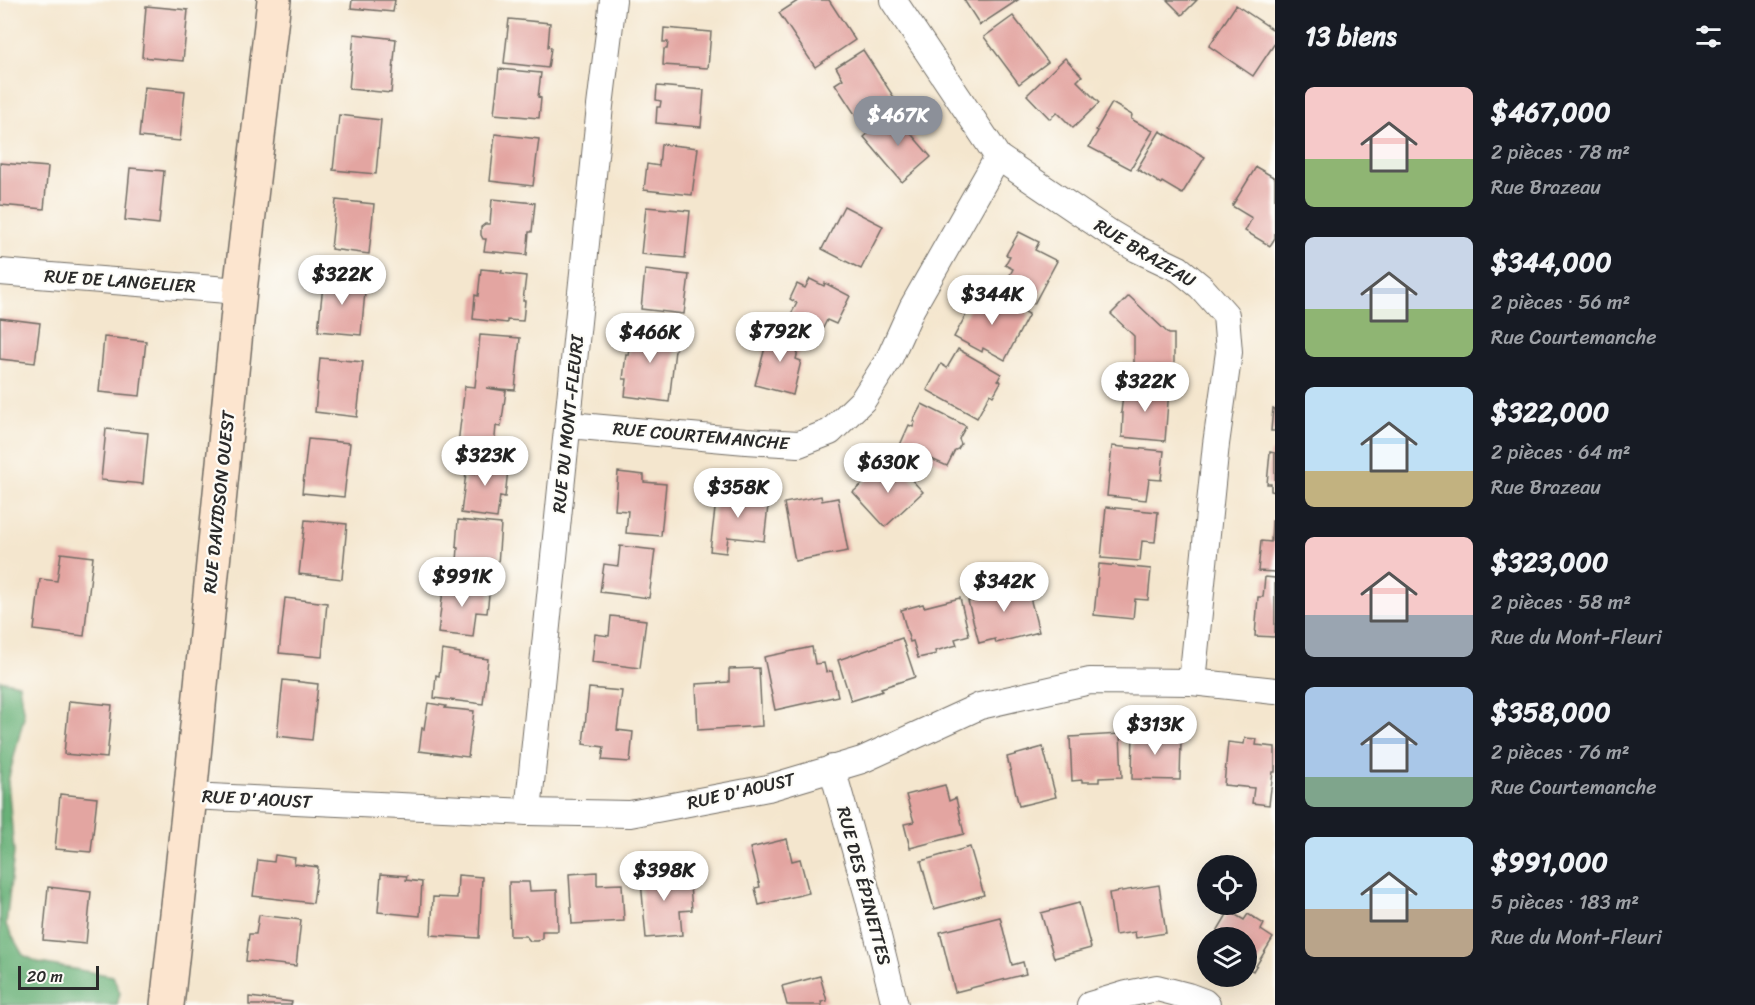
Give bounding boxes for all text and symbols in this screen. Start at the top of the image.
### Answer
text: 13 biens [1305,13,1397,59]
icon: filters [1692,20,1725,53]
text: $467,000 [1491,89,1611,135]
pin: $467K [856,96,940,147]
text: $467K [868,98,928,133]
icon: home [1353,111,1425,183]
text: 2 pièces · 78 m² [1491,135,1630,170]
text: Rue Brazeau [1491,170,1601,205]
street label: RUE BRAZEAU [1088,210,1202,296]
text: $344,000 [1491,239,1612,285]
pin: $322K [300,255,384,306]
text: $322K [312,257,372,292]
street label: RUE DE LANGELIER [43,260,197,302]
icon: home [1353,261,1425,333]
pin: $344K [950,275,1034,326]
text: $344K [961,277,1023,312]
text: 2 pièces · 56 m² [1491,285,1630,320]
pin: $792K [738,312,822,363]
pin: $466K [608,313,692,364]
text: $792K [750,314,810,349]
text: $466K [620,315,680,350]
text: Rue Courtemanche [1491,320,1657,355]
street label: RUE DU MONT-FLEURI [543,332,593,514]
pin: $322K [1103,362,1187,413]
text: $322K [1115,364,1175,399]
text: $322,000 [1491,389,1609,435]
street label: RUE DAVIDSON OUEST [194,408,245,595]
icon: home [1353,411,1425,483]
street label: RUE COURTEMANCHE [612,412,791,460]
text: 2 pièces · 64 m² [1491,435,1631,470]
pin: $323K [443,436,527,487]
text: $323K [455,438,515,473]
pin: $630K [846,443,930,494]
text: $630K [858,445,918,480]
pin: $358K [696,468,780,519]
text: $358K [708,470,768,505]
text: Rue Brazeau [1491,470,1601,505]
text: $323,000 [1491,539,1608,585]
pin: $991K [420,557,504,608]
text: $991K [433,559,491,594]
icon: home [1353,561,1425,633]
pin: $342K [962,562,1046,613]
text: $342K [974,564,1034,599]
text: 2 pièces · 58 m² [1491,585,1631,620]
text: Rue du Mont-Fleuri [1491,620,1662,655]
text: $358,000 [1491,689,1611,735]
pin: $313K [1113,705,1197,756]
text: $313K [1127,707,1183,742]
icon: home [1353,711,1425,783]
text: 2 pièces · 76 m² [1491,735,1630,770]
street label: RUE D'AOUST [684,763,799,819]
text: Rue Courtemanche [1491,770,1657,805]
street label: RUE D'AOUST [201,780,314,818]
street label: RUE DES ÉPINETTES [827,803,901,969]
text: $991,000 [1491,839,1608,885]
pin: $398K [622,851,706,902]
text: $398K [634,853,694,888]
map controls [1197,855,1257,987]
button: locate [1197,855,1257,915]
icon: home [1353,861,1425,933]
text: 5 pièces · 183 m² [1491,885,1639,920]
text: Rue du Mont-Fleuri [1491,920,1662,955]
button: layers [1197,927,1257,987]
text: 20 m [27,962,63,991]
scale bar [18,963,99,990]

